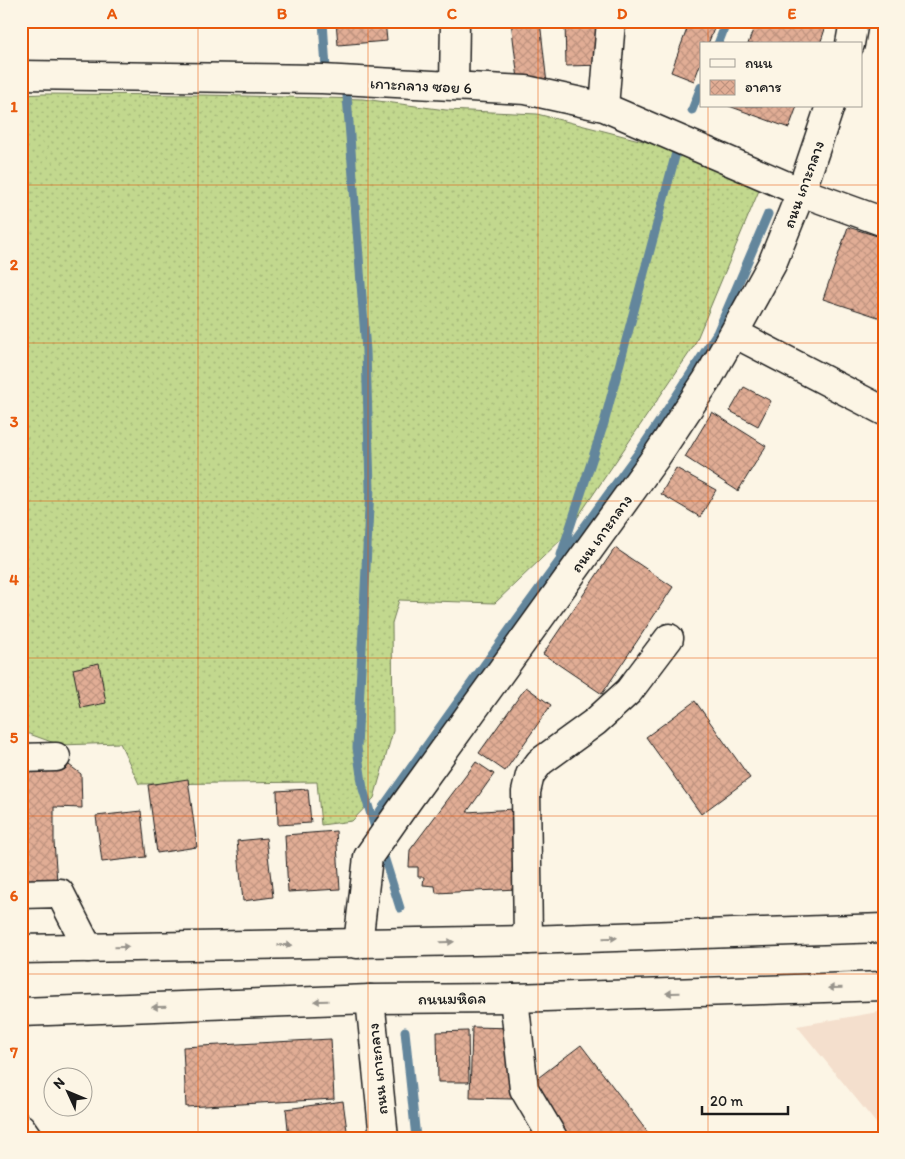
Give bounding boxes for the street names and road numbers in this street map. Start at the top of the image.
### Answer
street label: เกาะกลาง ซอย 6 [369,73,472,98]
street label: ถนน เกาะกลาง [779,138,828,231]
street label: ถนน เกาะกลาง [567,491,636,576]
street label: ถนนมหิดล [418,988,486,1009]
street label: ถนน เกาะกลาง [363,1022,392,1116]

